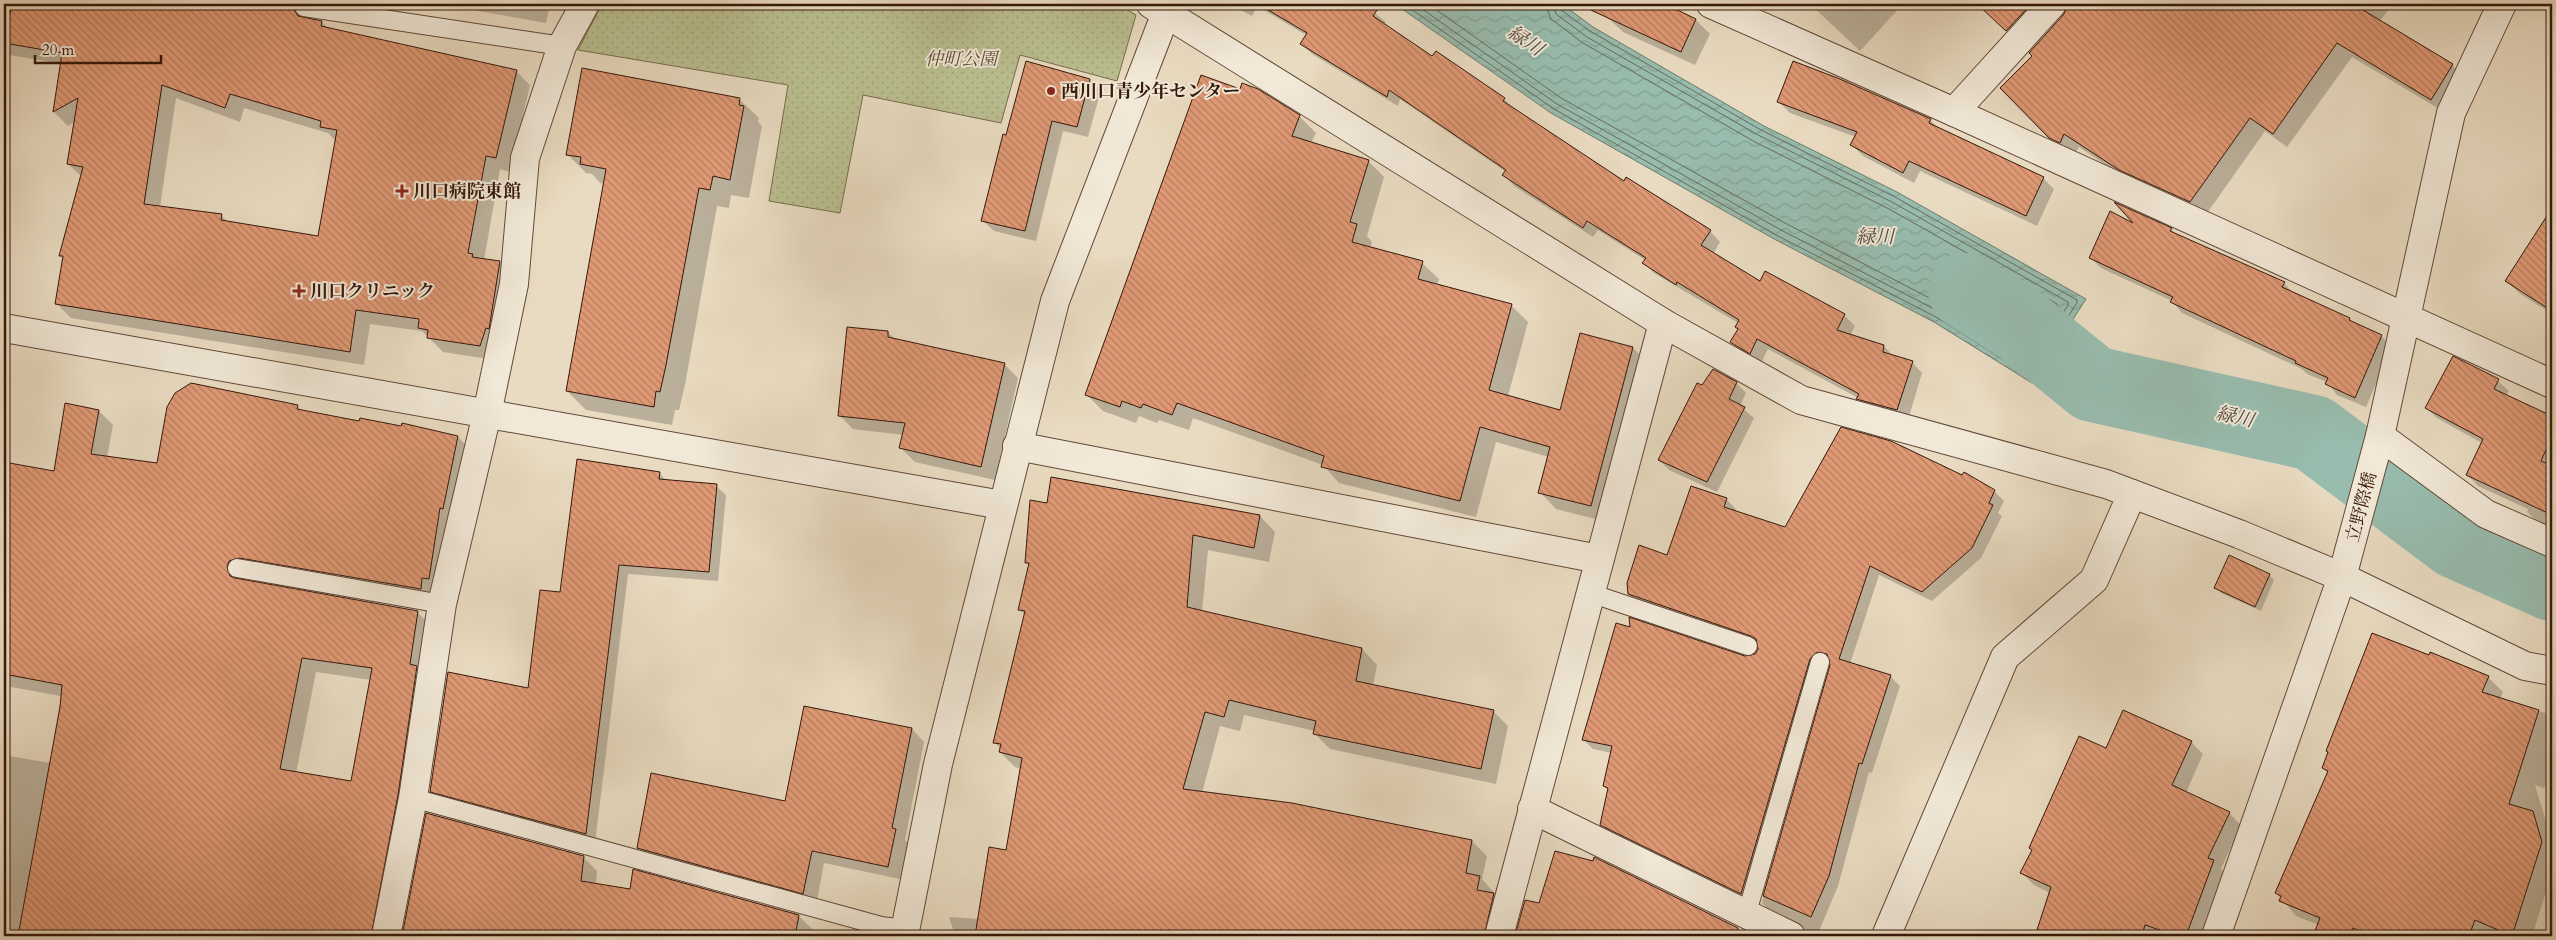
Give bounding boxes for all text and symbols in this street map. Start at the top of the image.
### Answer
water label: 緑川 [1502,19,1550,63]
scale bar [35,32,161,64]
text: 20 m [42,40,74,60]
park label: 仲町公園 [925,47,1000,72]
place label: 西川口青少年センター [1061,79,1240,104]
marker: 西川口青少年センター [1045,85,1057,97]
place label: 川口病院東館 [413,179,521,204]
marker: 川口病院東館 [395,184,409,198]
water label: 緑川 [1856,224,1896,250]
place label: 川口クリニック [310,279,435,304]
marker: 川口クリニック [292,284,306,298]
water label: 緑川 [2213,400,2258,434]
street label: 立野際橋 [2340,469,2383,545]

